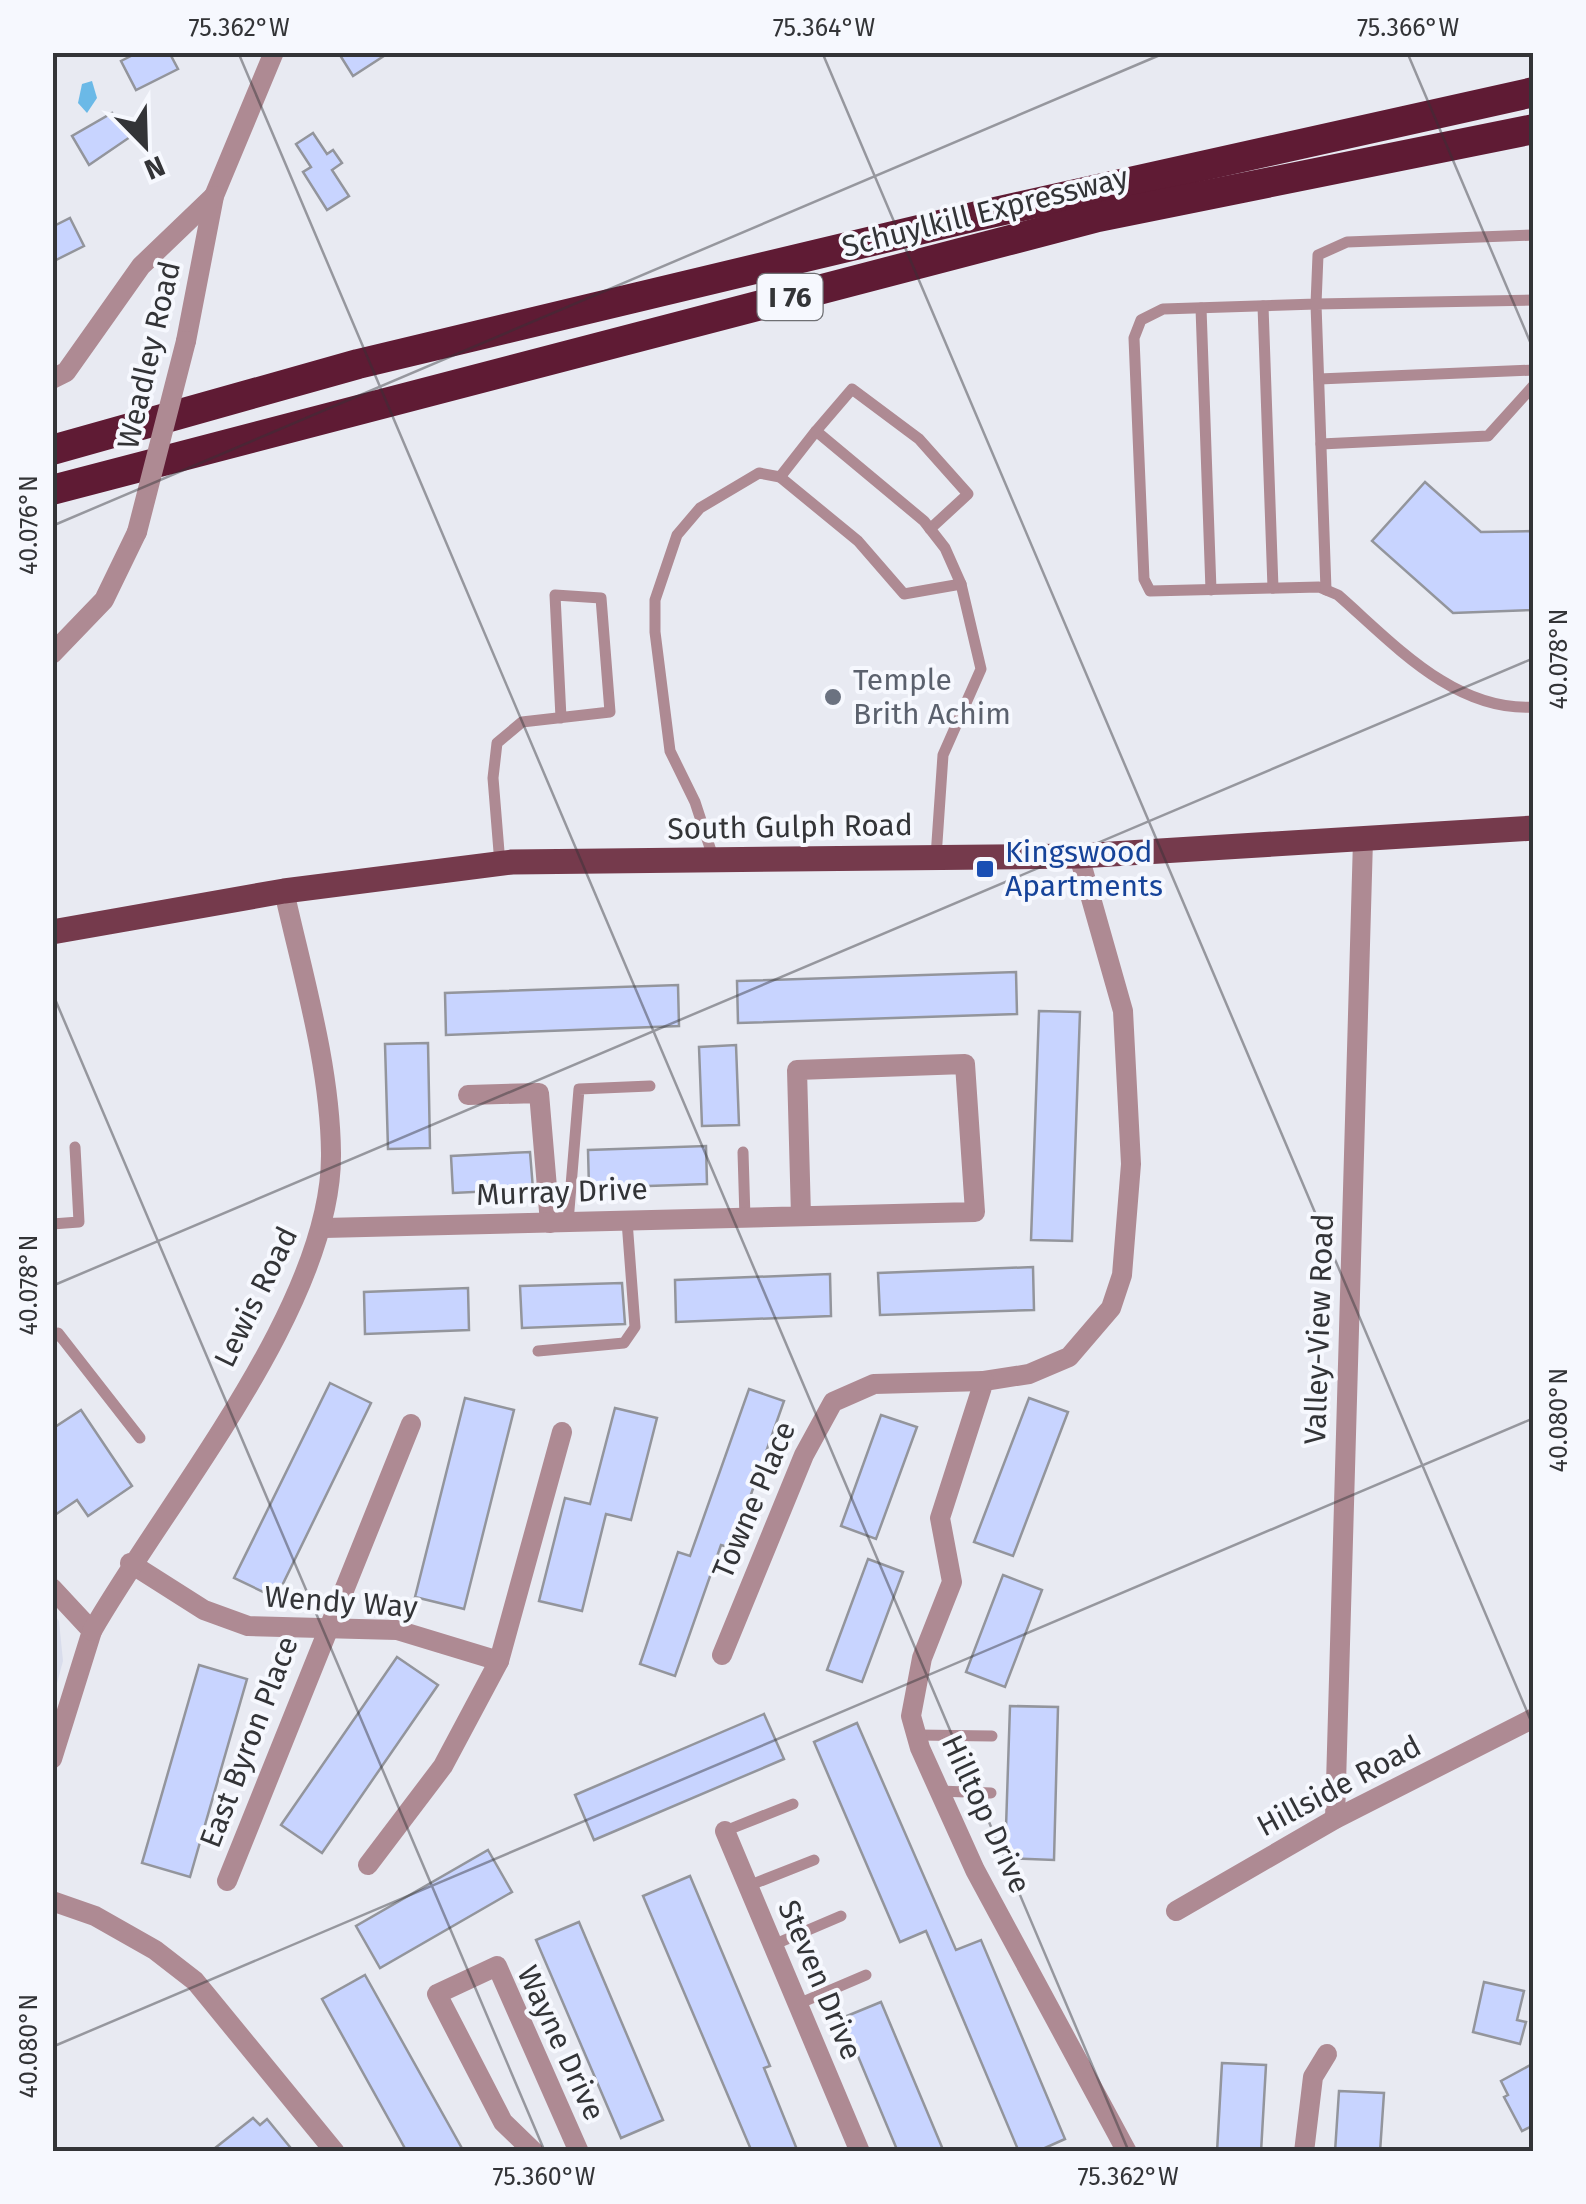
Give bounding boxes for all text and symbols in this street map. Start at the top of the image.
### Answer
text: 75.362°W [188,13,290,43]
text: 75.364°W [773,13,875,43]
text: 75.366°W [1357,13,1459,43]
north arrow [95,95,195,195]
text: N [140,149,170,186]
street label: Schuylkill Expressway [838,159,1132,265]
street label: Weadley Road [110,258,188,452]
road number: I 76 [758,274,822,320]
text: 40.076°N [14,475,44,575]
text: 40.078°N [1544,609,1574,709]
place label: Temple Brith Achim [853,662,1011,732]
marker: Temple Brith Achim [822,686,844,708]
street label: South Gulph Road [667,807,913,847]
place label: Kingswood Apartments [1005,834,1163,904]
marker: Kingswood Apartments [974,858,996,880]
street label: Murray Drive [476,1171,648,1213]
street label: Valley-View Road [1297,1213,1341,1445]
street label: Lewis Road [207,1221,305,1373]
text: 40.078°N [14,1235,44,1335]
text: 40.080°N [1544,1368,1574,1472]
street label: Towne Place [705,1416,803,1584]
street label: Wendy Way [263,1579,419,1625]
street label: East Byron Place [192,1631,306,1853]
street label: Hillside Road [1251,1728,1427,1844]
street label: Hilltop Drive [934,1729,1038,1899]
street label: Steven Drive [770,1895,870,2065]
street label: Wayne Drive [509,1960,613,2126]
text: 40.080°N [14,1994,44,2098]
text: 75.360°W [493,2162,596,2192]
text: 75.362°W [1077,2162,1179,2192]

